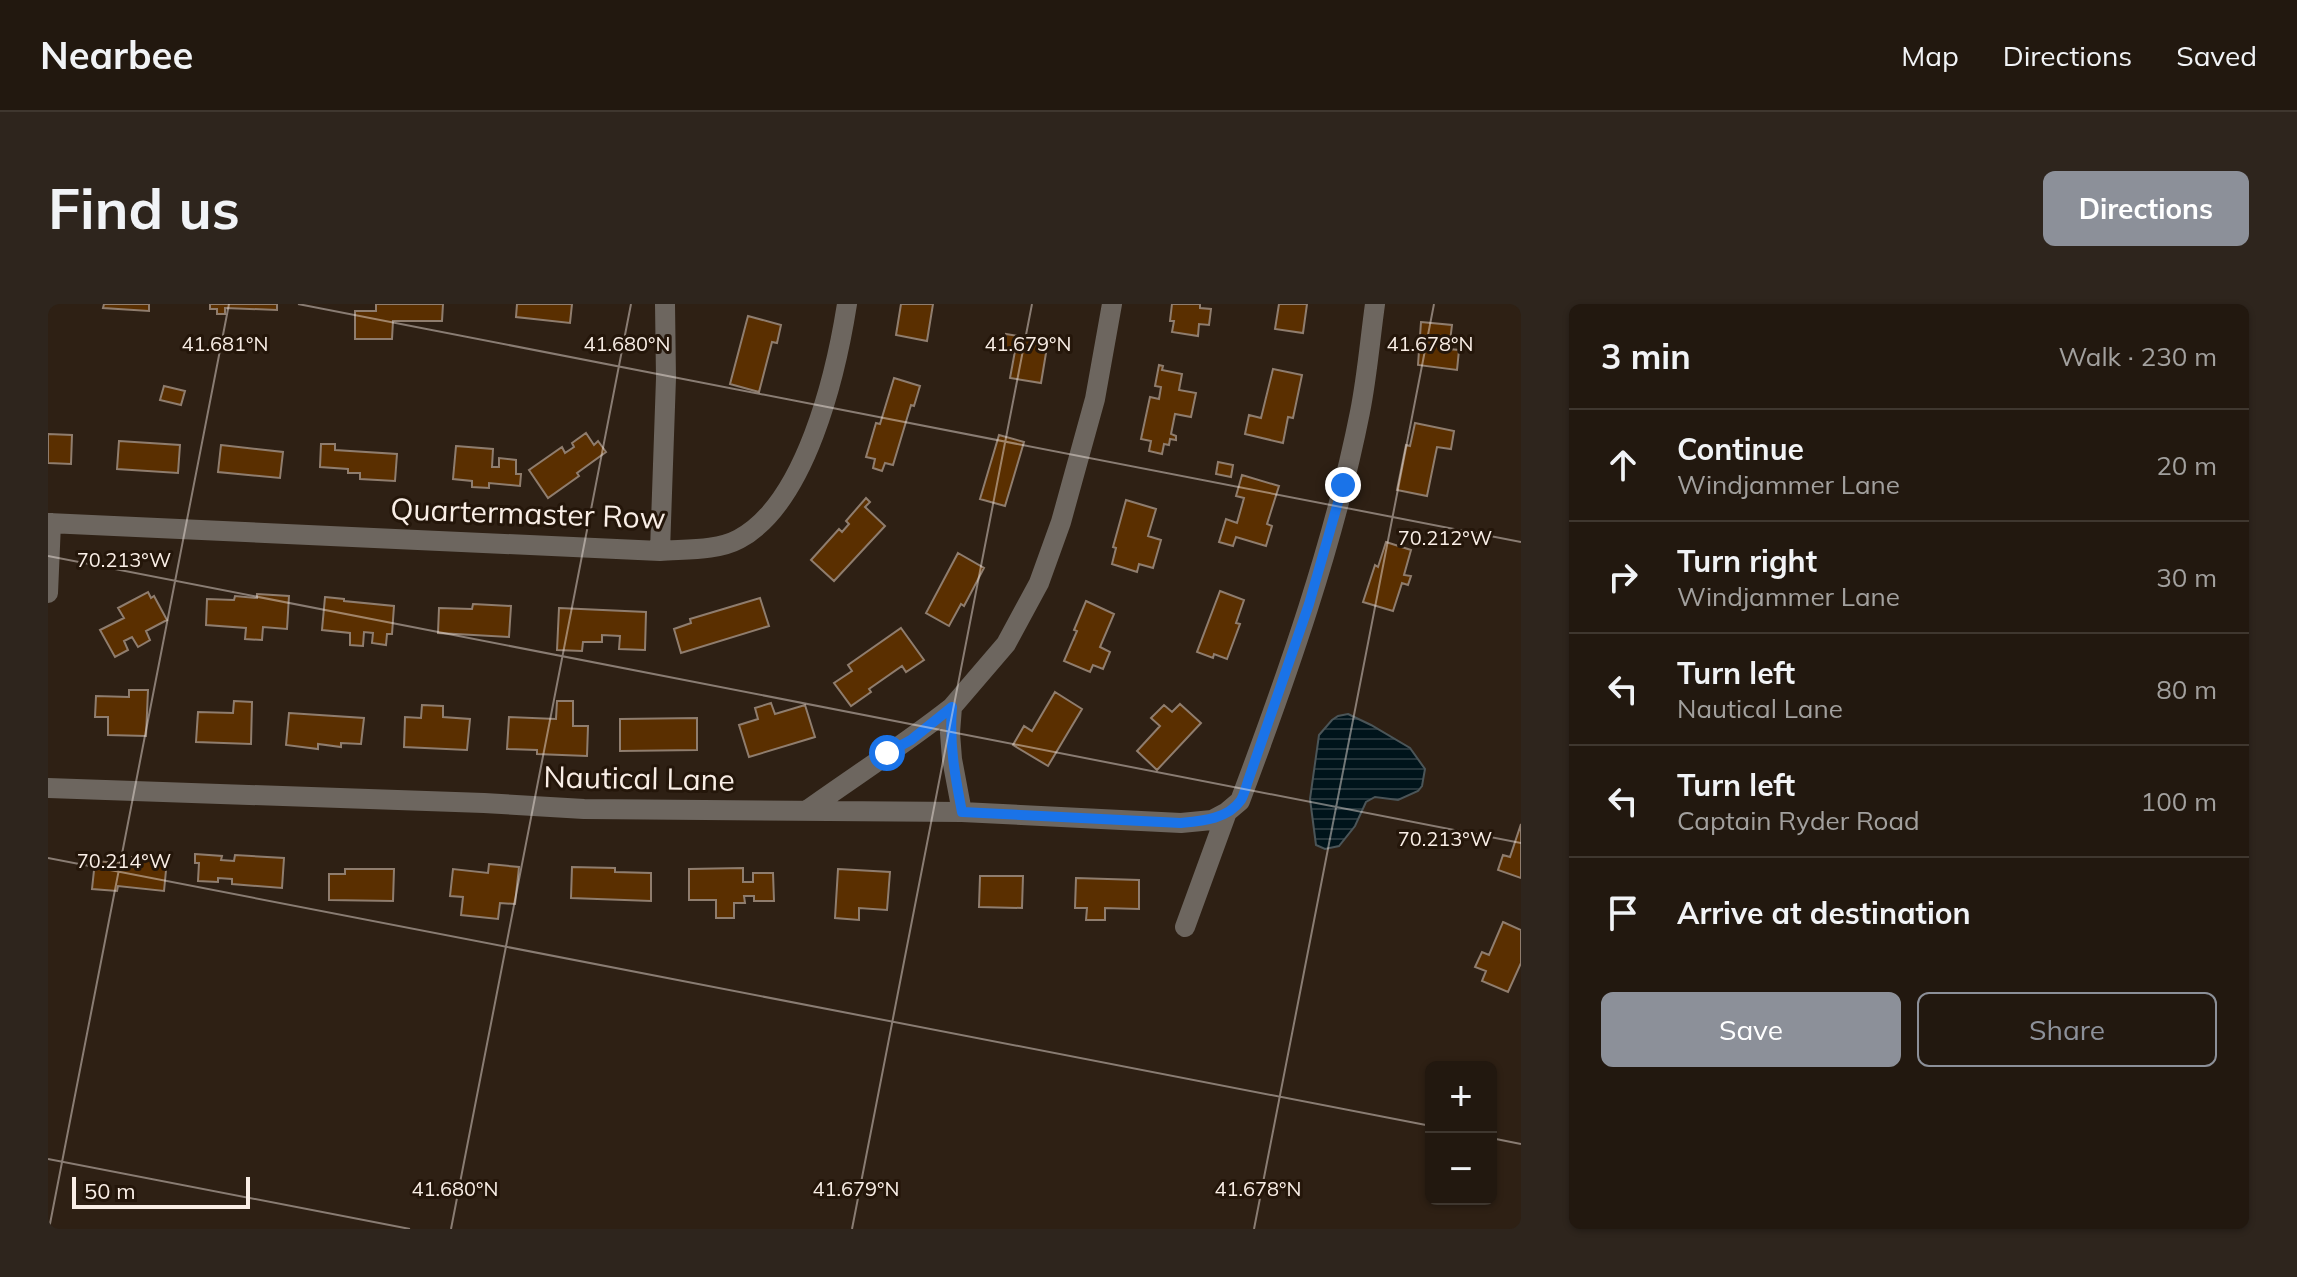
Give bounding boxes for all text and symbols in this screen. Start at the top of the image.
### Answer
text: Nearbee [40,31,193,79]
text: Map [1901,38,1959,73]
text: Directions [2003,38,2132,73]
text: Saved [2176,38,2257,73]
button: Directions [2043,171,2249,246]
text: Find us [48,173,240,243]
text: 41.681°N [182,331,268,356]
text: 41.680°N [584,331,670,356]
text: 41.679°N [985,331,1071,356]
text: 41.678°N [1387,331,1473,356]
text: 3 min [1601,335,1691,378]
text: Walk · 230 m [2058,340,2217,373]
text: Continue [1677,430,1804,468]
icon: ahead [1601,443,1645,487]
text: 20 m [2156,449,2217,482]
route end [1325,467,1361,503]
text: Windjammer Lane [1677,468,1900,501]
street label: Quartermaster Row [390,489,666,537]
text: 70.212°W [1398,525,1492,550]
text: Turn right [1677,542,1817,580]
text: 70.213°W [77,547,171,572]
icon: right [1601,555,1645,599]
text: 30 m [2156,561,2217,594]
text: Windjammer Lane [1677,580,1900,613]
text: Turn left [1677,654,1795,692]
icon: left [1601,667,1645,711]
text: 80 m [2156,673,2217,706]
text: Nautical Lane [1677,692,1843,725]
route start [869,735,905,771]
street label: Nautical Lane [543,757,735,799]
text: Turn left [1677,766,1795,804]
icon: left [1601,779,1645,823]
text: 100 m [2141,785,2217,818]
text: Captain Ryder Road [1677,804,1920,837]
text: 70.213°W [1398,826,1492,851]
text: 70.214°W [77,848,171,873]
icon: arrive [1601,891,1645,935]
text: Arrive at destination [1677,894,1971,932]
button: Save [1601,992,1901,1067]
button: Share [1917,992,2217,1067]
map controls [1425,1061,1497,1205]
button: + [1425,1061,1497,1133]
button: − [1425,1133,1497,1205]
scale bar [72,1173,250,1209]
text: 41.680°N [412,1176,498,1201]
text: 41.679°N [813,1176,899,1201]
text: 41.678°N [1215,1176,1301,1201]
text: 50 m [84,1177,135,1205]

